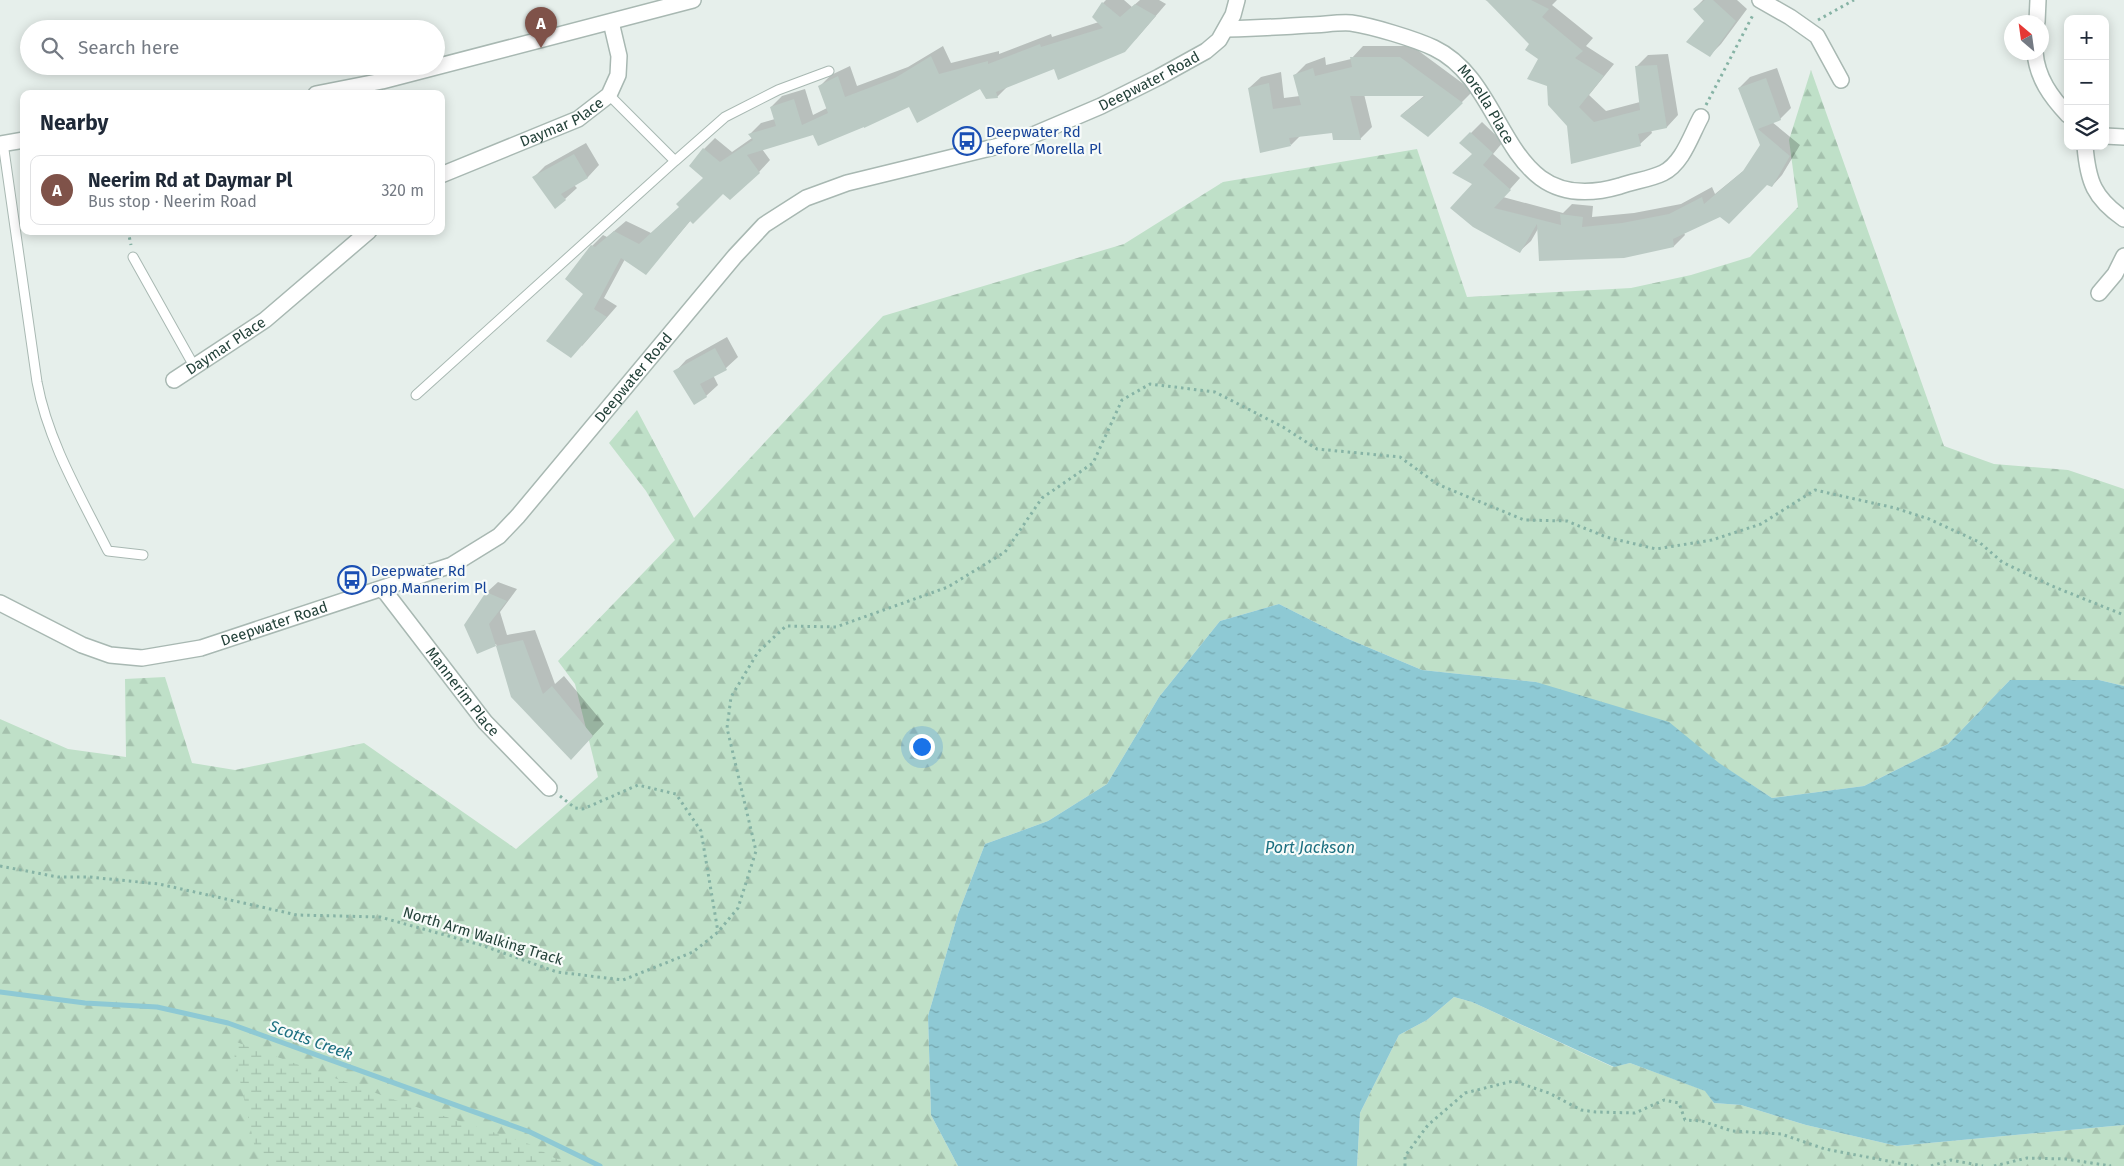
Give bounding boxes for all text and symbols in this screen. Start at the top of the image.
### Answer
pin: A [525,7,557,48]
north arrow [2004,15,2049,60]
map controls [2064,15,2109,150]
button: + [2064,15,2109,60]
search box [20,20,445,75]
icon: search [38,34,66,62]
text: Search here [78,36,179,59]
street label: Deepwater Road [1095,47,1203,115]
button: − [2064,60,2109,105]
street label: Morella Place [1454,61,1518,147]
street label: Daymar Place [517,94,607,151]
button: layers [2064,105,2109,150]
text: Nearby [40,110,108,136]
place label: Deepwater Rd before Morella Pl [986,123,1103,158]
bus stop icon: Deepwater Rd before Morella Pl [952,126,982,156]
text: Neerim Rd at Daymar Pl [88,169,292,192]
text: A [52,181,62,200]
text: 320 m [381,181,424,200]
text: Bus stop · Neerim Road [88,192,257,211]
street label: Daymar Place [182,313,269,379]
street label: Deepwater Road [591,329,676,426]
place label: Deepwater Rd opp Mannerim Pl [371,562,488,597]
bus stop icon: Deepwater Rd opp Mannerim Pl [337,565,367,595]
street label: Deepwater Road [218,598,330,650]
street label: Mannerim Place [422,644,503,740]
your location [909,734,935,760]
water label: Port Jackson [1265,838,1355,857]
street label: North Arm Walking Track [401,903,566,969]
water label: Scotts Creek [266,1016,356,1064]

